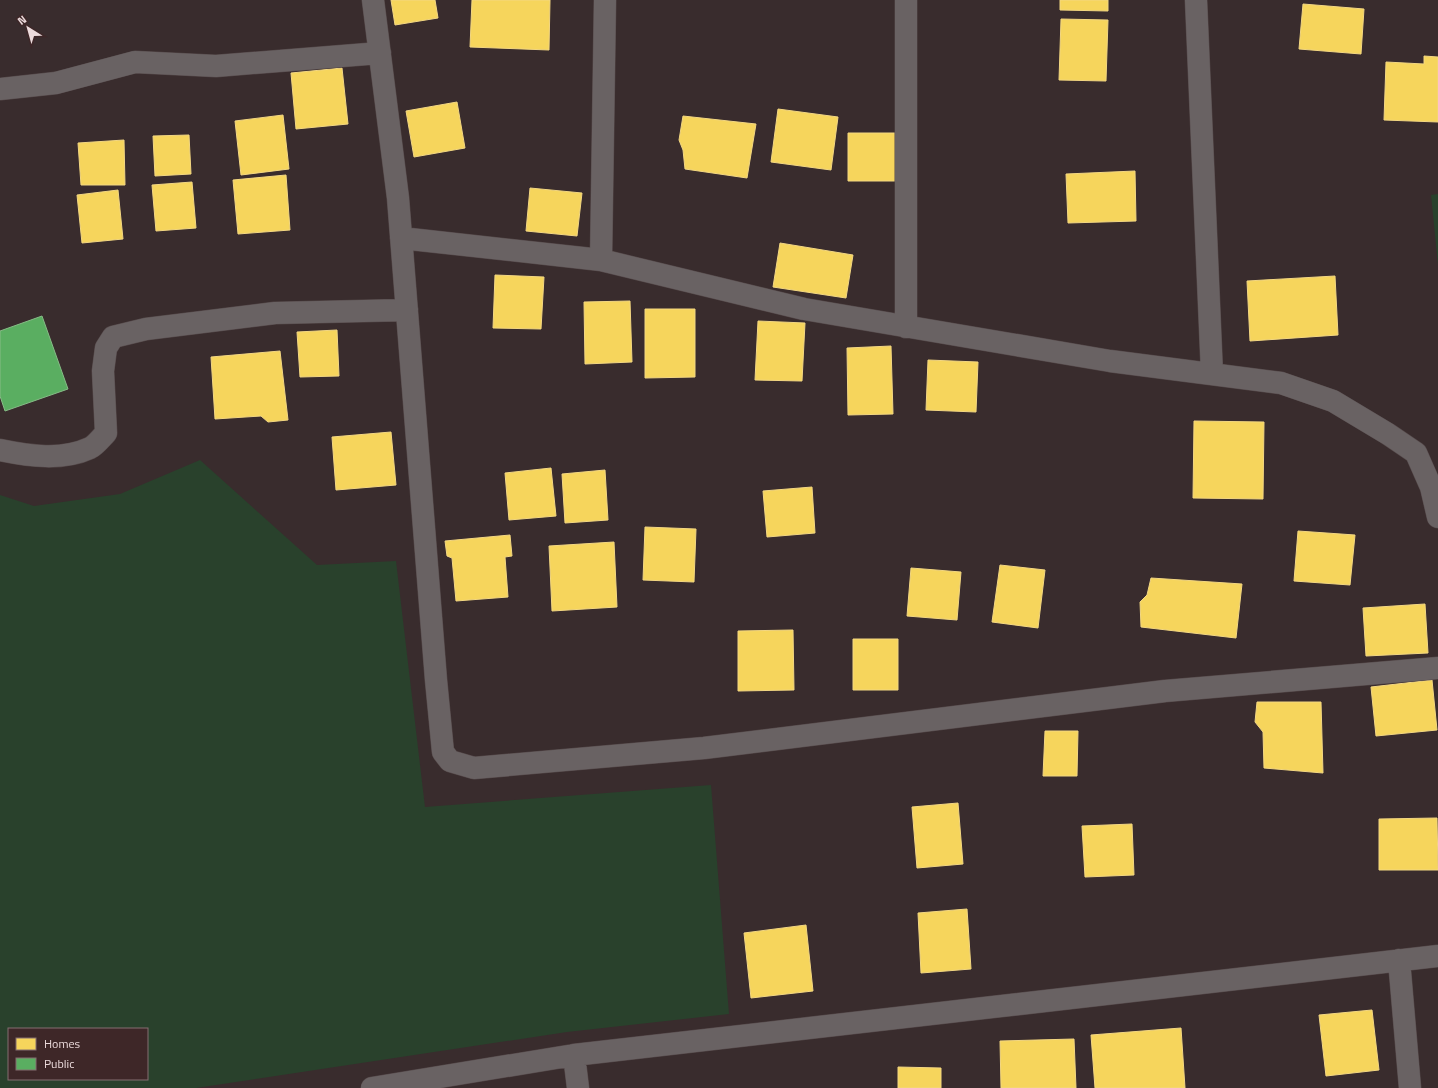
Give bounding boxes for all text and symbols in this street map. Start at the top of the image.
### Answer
north arrow [8,8,48,48]
text: N [14,11,30,29]
legend [8,1028,148,1080]
text: Homes [44,1034,80,1053]
text: Public [44,1054,74,1073]

